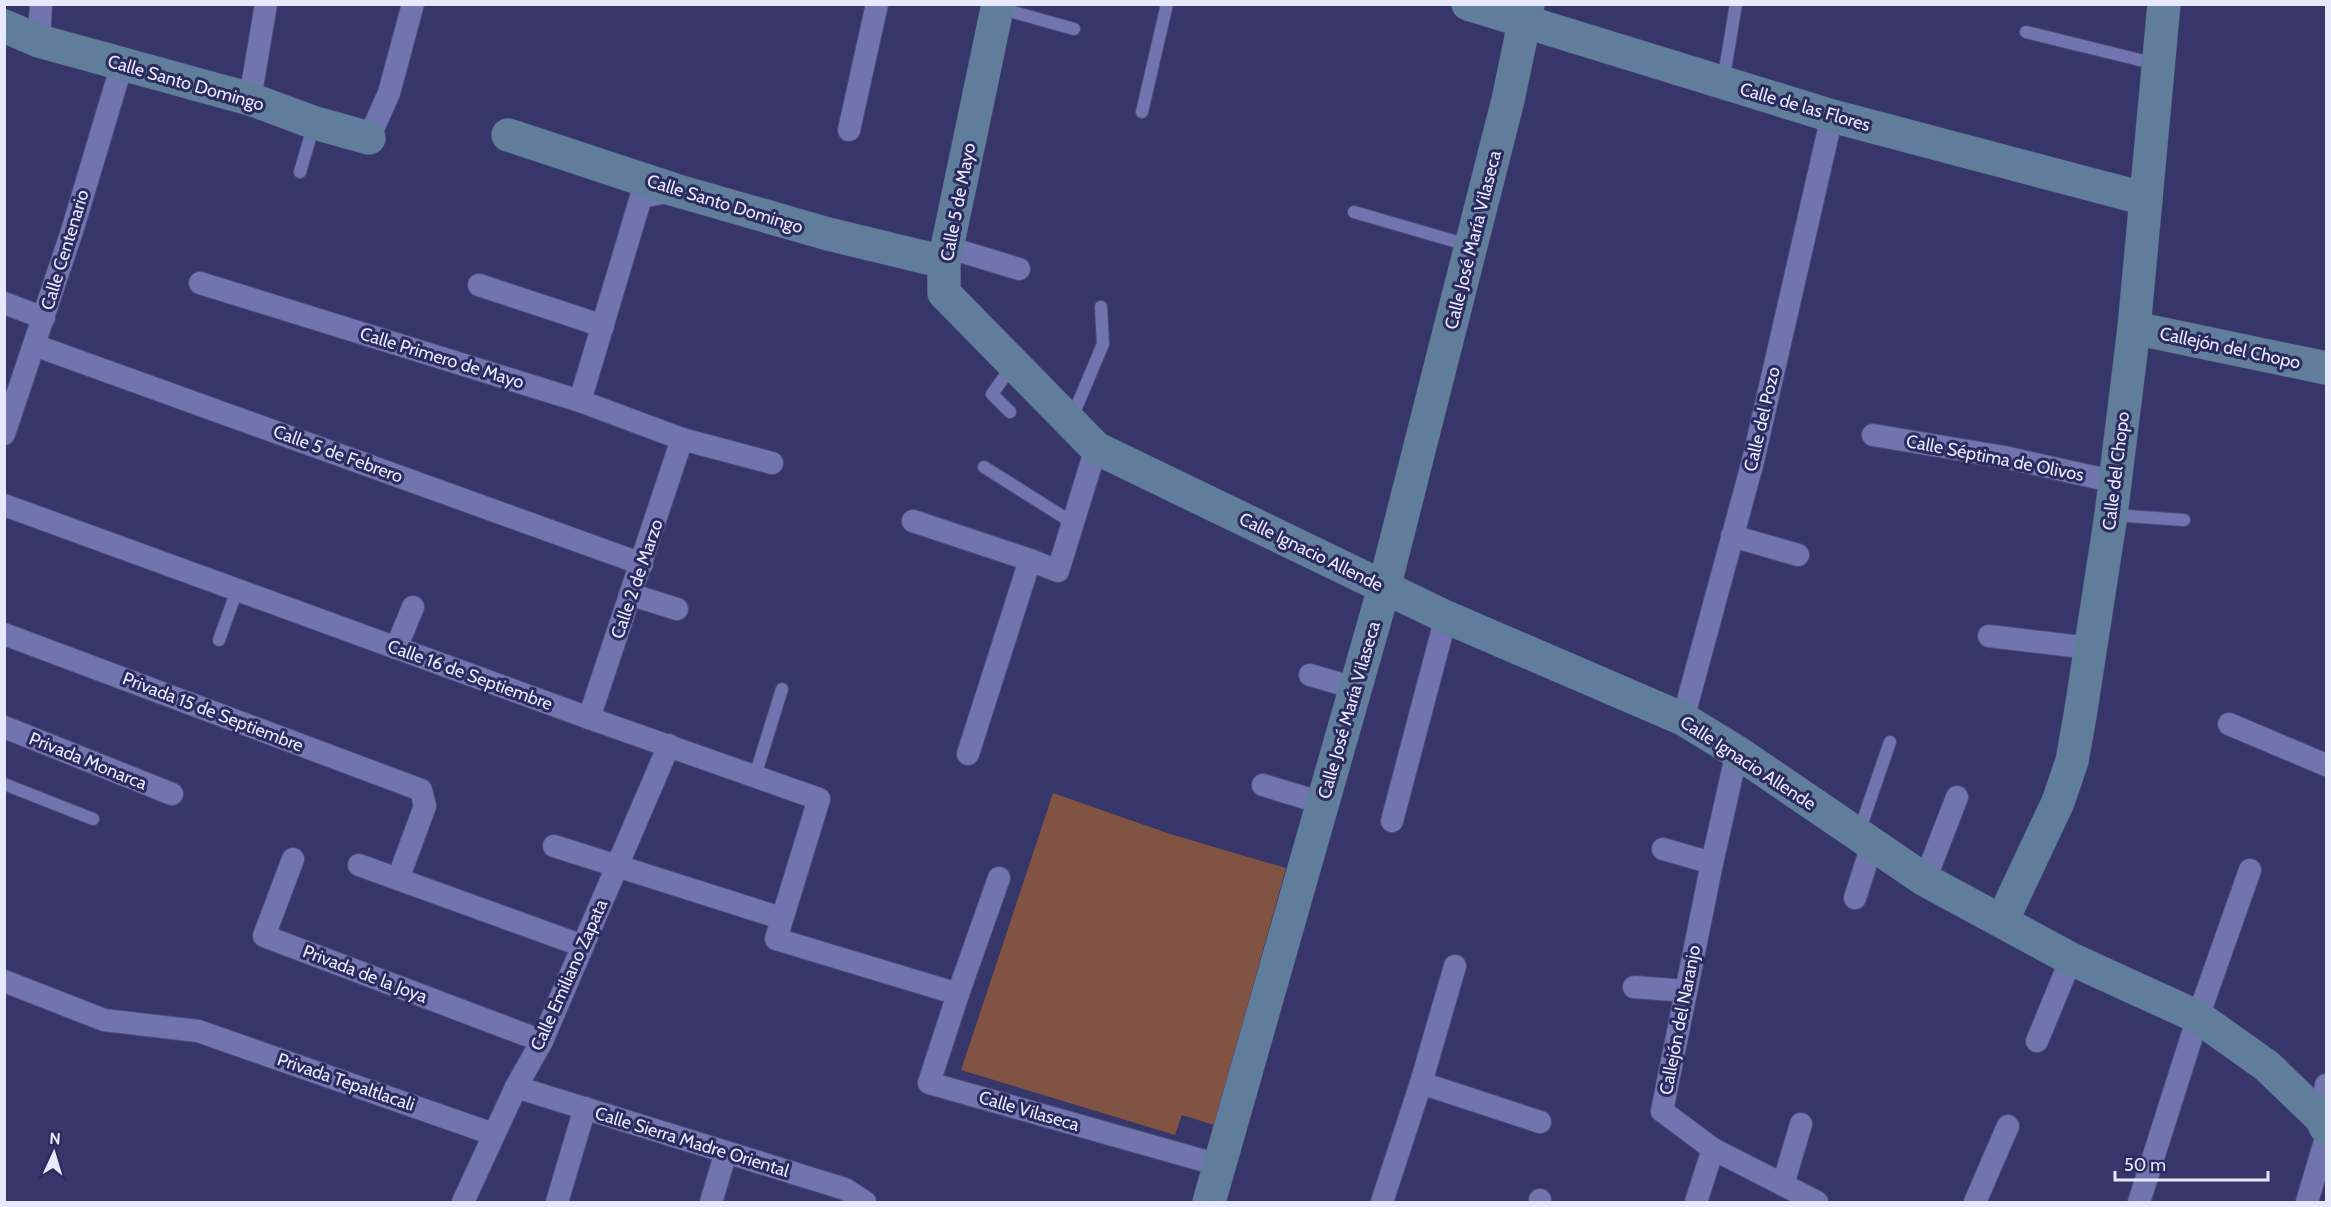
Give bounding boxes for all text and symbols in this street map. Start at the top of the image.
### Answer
street label: Calle Santo Domingo [105,50,267,116]
street label: Calle de las Flores [1737,78,1873,136]
street label: Calle 5 de Mayo [936,141,980,263]
street label: Calle José María Vilaseca [1440,148,1506,332]
street label: Calle Santo Domingo [644,170,806,238]
street label: Calle Centenario [36,187,94,313]
street label: Callejón del Chopo [2158,322,2302,374]
street label: Calle Primero de Mayo [357,323,527,393]
street label: Calle del Pozo [1739,364,1785,474]
street label: Calle del Chopo [2098,410,2134,532]
street label: Calle 5 de Febrero [270,420,406,488]
street label: Calle Séptima de Olivos [1904,430,2086,486]
street label: Calle Ignacio Allende [1236,508,1386,596]
street label: Calle 2 de Marzo [606,516,668,642]
street label: Calle José María Vilaseca [1313,618,1385,801]
street label: Calle 16 de Septiembre [384,635,556,715]
street label: Privada 15 de Septiembre [120,667,306,757]
street label: Calle Ignacio Allende [1676,711,1820,815]
street label: Privada Monarca [26,727,150,795]
street label: Calle Emiliano Zapata [526,896,612,1054]
street label: Privada de la Joya [300,940,431,1008]
street label: Callejón del Naranjo [1655,943,1705,1097]
street label: Privada Tepaltlacali [274,1048,418,1116]
street label: Calle Vilaseca [976,1086,1082,1136]
street label: Calle Sierra Madre Oriental [592,1102,793,1182]
north arrow [24,1123,84,1183]
text: N [49,1129,61,1148]
scale bar [2115,1144,2268,1182]
text: 50 m [2124,1154,2166,1176]

